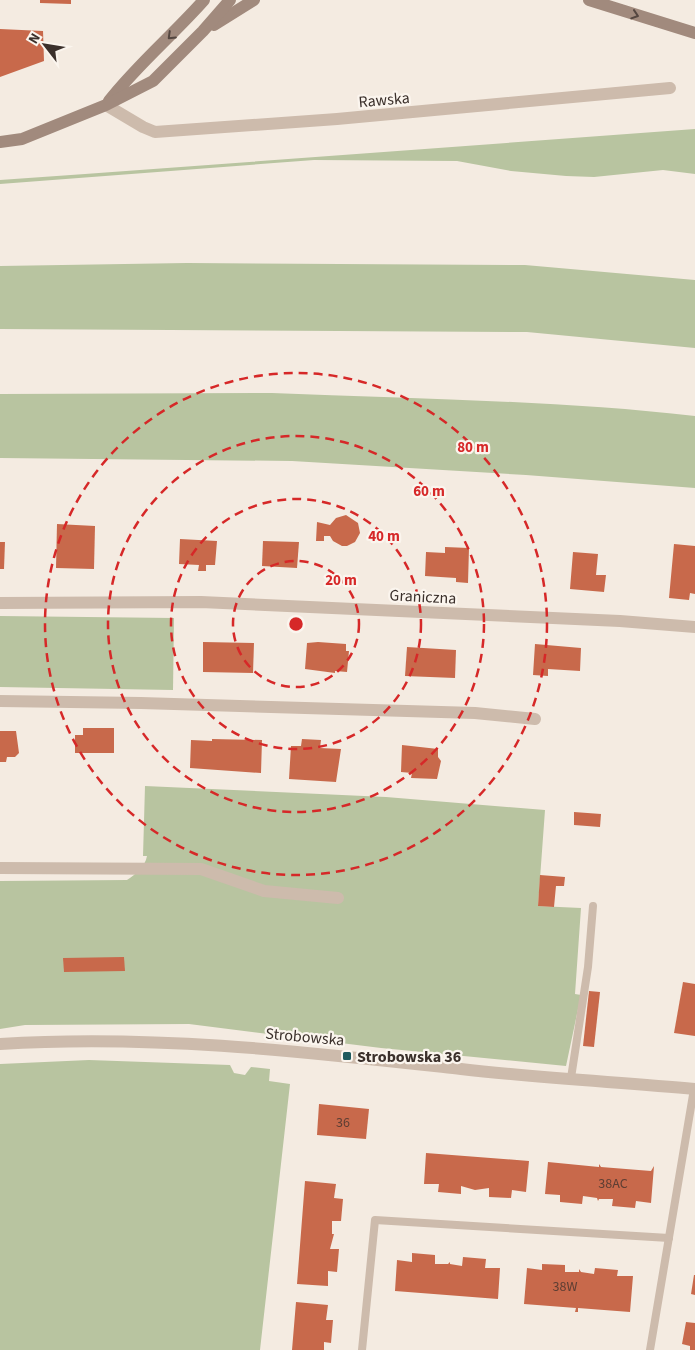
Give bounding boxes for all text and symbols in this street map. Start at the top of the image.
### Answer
one-way arrow [631,9,639,19]
north arrow [20,20,70,70]
text: N [24,30,46,48]
one-way arrow [168,30,177,39]
street label: Rawska [358,87,411,113]
text: 80 m [457,437,489,458]
text: 60 m [413,481,445,502]
text: 40 m [368,526,400,547]
text: 20 m [325,570,357,591]
street label: Graniczna [389,584,457,610]
centre of rings [287,615,305,633]
street label: Strobowska [265,1023,345,1051]
place label: Strobowska 36 [357,1046,461,1068]
marker: Strobowska 36 [341,1050,353,1062]
house number: 36 [336,1113,350,1133]
house number: 38AC [598,1174,628,1194]
house number: 38W [553,1277,577,1297]

